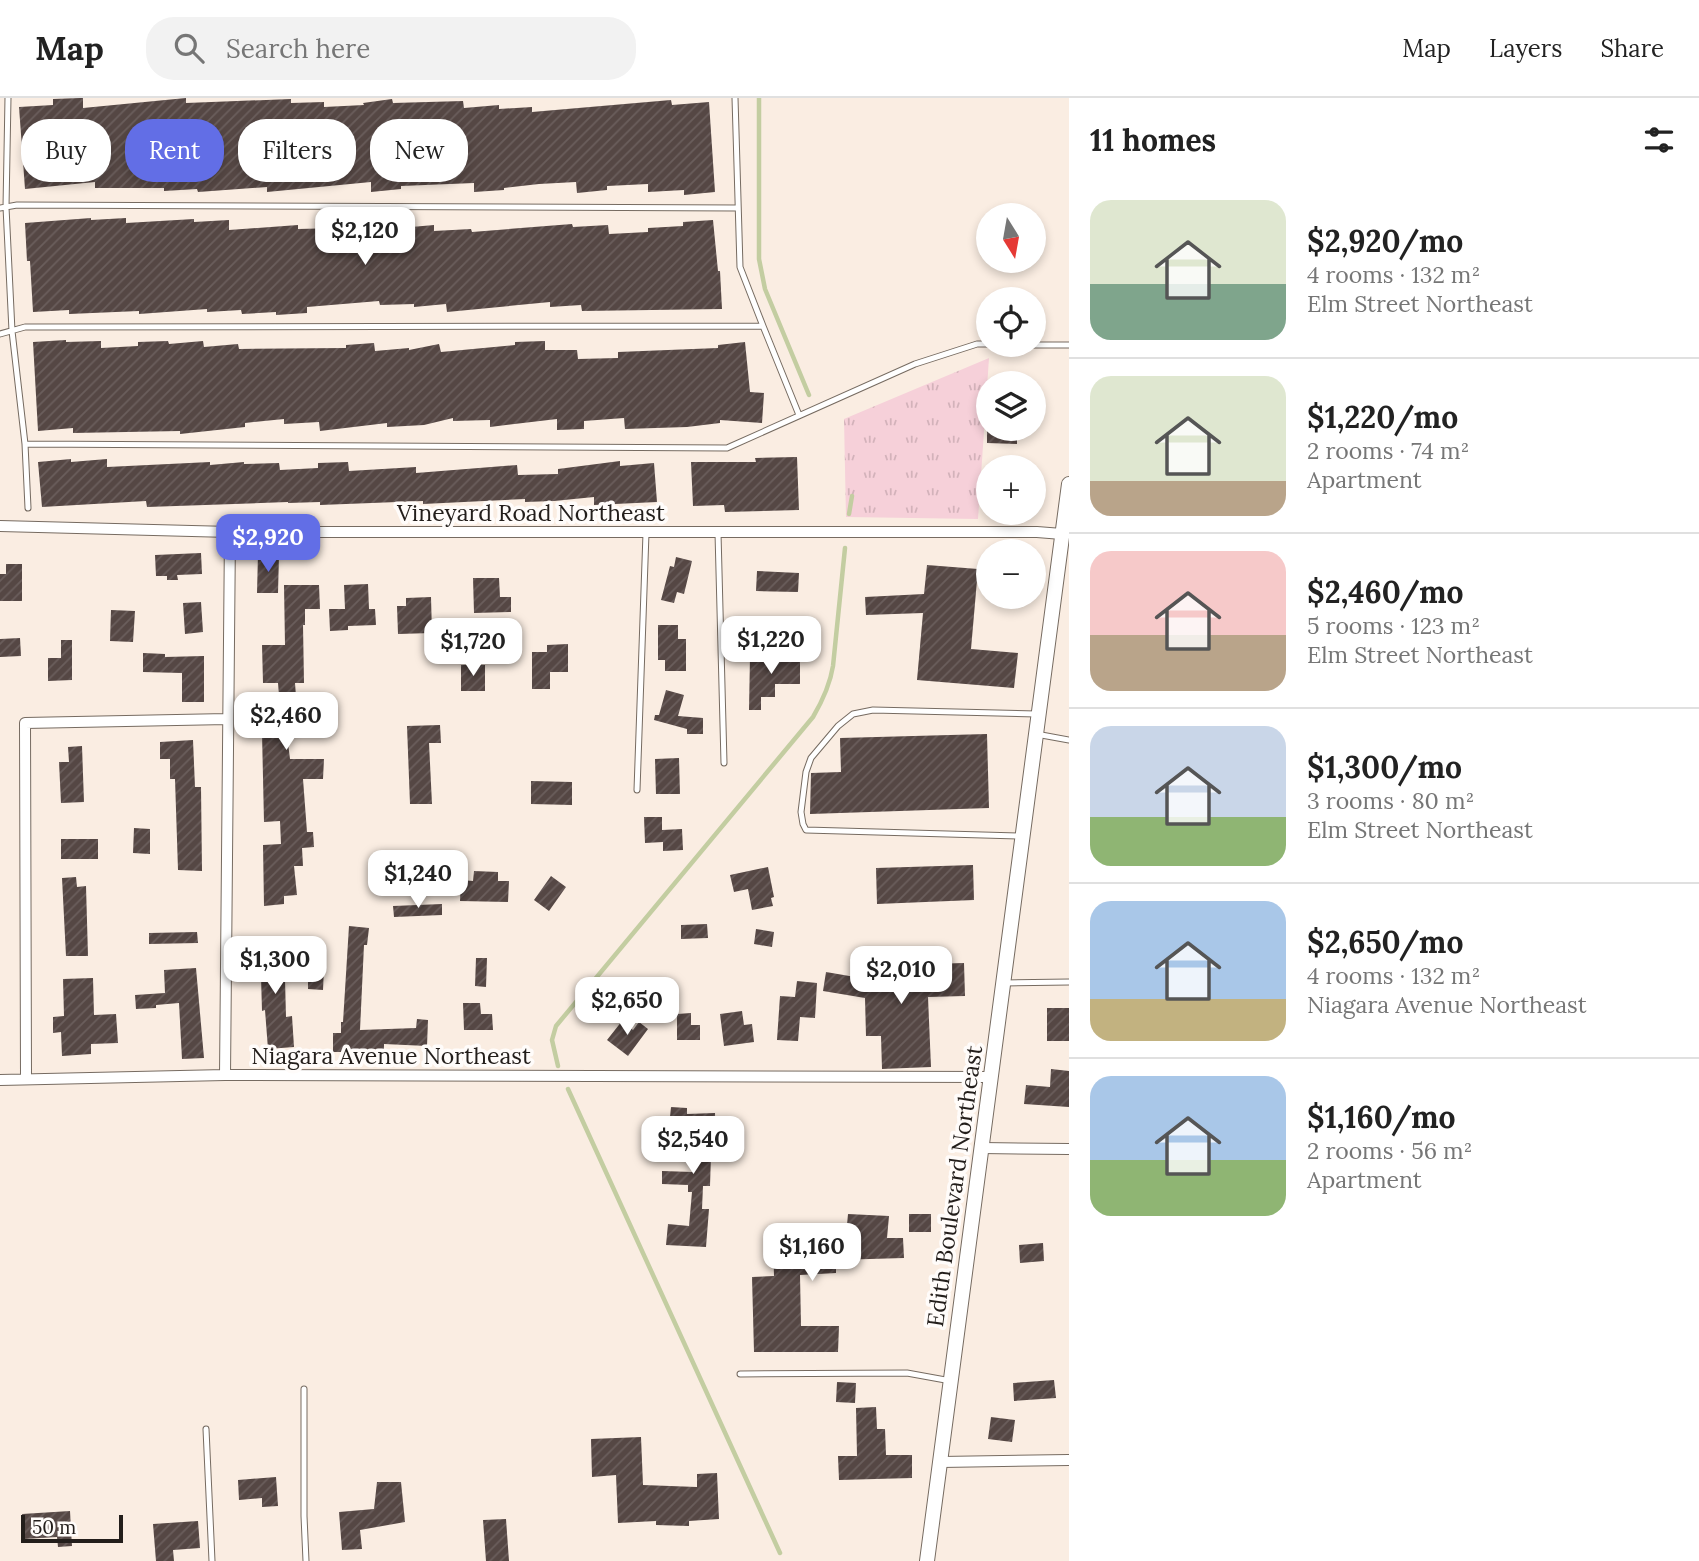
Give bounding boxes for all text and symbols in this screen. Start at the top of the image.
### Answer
search box [146,17,636,80]
text: Map [35,27,104,69]
icon: search [170,29,208,67]
text: Search here [226,32,370,65]
text: Map [1402,33,1451,64]
text: Layers [1489,33,1562,64]
text: Share [1600,33,1664,64]
chip: Buy [21,119,111,182]
chip: Rent [125,119,224,182]
chip: Filters [238,119,356,182]
chip: New [370,119,468,182]
text: 11 homes [1090,121,1216,159]
icon: filters [1640,121,1678,159]
north arrow [976,203,1046,273]
map controls [976,203,1046,609]
pin: $2,120 [308,208,422,267]
text: $2,120 [331,215,399,244]
text: $2,920/mo [1307,222,1463,260]
icon: home [1146,228,1230,312]
text: 4 rooms · 132 m² [1307,260,1480,289]
button: locate [976,287,1046,357]
text: Elm Street Northeast [1307,289,1533,318]
button: layers [976,371,1046,441]
text: $1,220/mo [1307,398,1458,436]
icon: home [1146,404,1230,488]
text: 2 rooms · 74 m² [1307,436,1469,465]
button: + [976,455,1046,525]
text: Apartment [1307,465,1422,494]
street label: Vineyard Road Northeast [396,498,665,527]
pin: $2,920 [211,514,325,574]
text: $2,920 [232,522,304,551]
button: − [976,539,1046,609]
text: $2,460/mo [1307,573,1464,611]
icon: home [1146,579,1230,663]
text: 5 rooms · 123 m² [1307,611,1480,640]
pin: $1,220 [714,616,828,676]
pin: $1,720 [416,618,530,678]
text: $1,220 [737,624,805,653]
text: $1,720 [440,626,506,655]
text: Elm Street Northeast [1307,640,1533,669]
pin: $2,460 [229,692,343,752]
text: $2,460 [250,700,322,729]
text: $1,300/mo [1307,748,1462,786]
icon: home [1146,754,1230,838]
text: 3 rooms · 80 m² [1307,786,1474,815]
text: Elm Street Northeast [1307,815,1533,844]
pin: $1,240 [361,850,475,910]
text: $1,240 [384,858,452,887]
text: $2,650/mo [1307,923,1463,961]
icon: home [1146,929,1230,1013]
pin: $1,300 [218,936,332,996]
text: $1,300 [240,944,310,973]
pin: $2,010 [844,946,958,1006]
text: $2,010 [866,954,936,983]
text: 4 rooms · 132 m² [1307,961,1480,990]
pin: $2,650 [570,978,684,1037]
text: $2,650 [591,985,663,1014]
text: Niagara Avenue Northeast [1307,990,1587,1019]
street label: Niagara Avenue Northeast [251,1041,531,1070]
street label: Edith Boulevard Northeast [920,1043,988,1329]
text: $1,160/mo [1307,1098,1456,1136]
icon: home [1146,1104,1230,1188]
pin: $2,540 [636,1116,750,1176]
text: $2,540 [657,1124,729,1153]
text: 2 rooms · 56 m² [1307,1136,1472,1165]
text: Apartment [1307,1165,1422,1194]
pin: $1,160 [755,1224,869,1283]
text: $1,160 [779,1231,845,1260]
scale bar [21,1512,122,1544]
text: 50 m [32,1515,76,1539]

